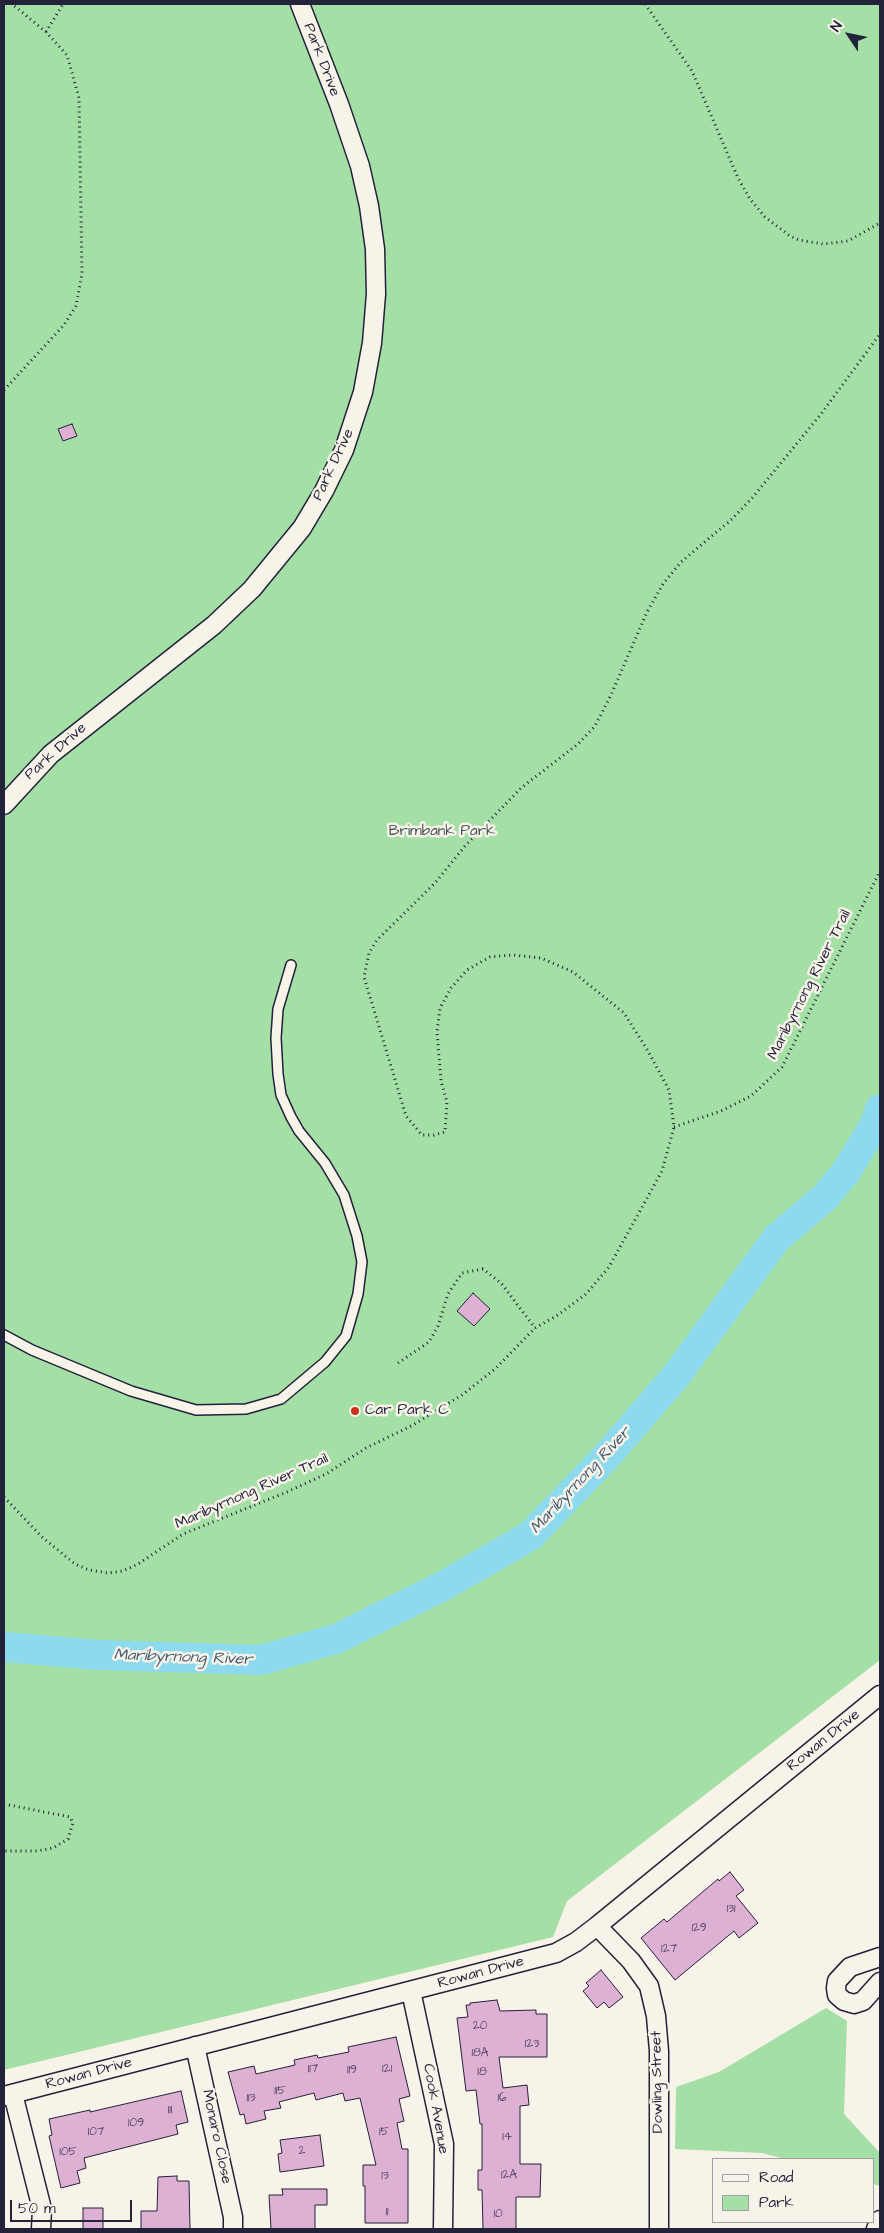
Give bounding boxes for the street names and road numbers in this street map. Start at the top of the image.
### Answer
street label: Park Drive [299,21,343,99]
street label: Park Drive [310,426,358,504]
street label: Park Drive [21,720,91,784]
street label: Maribyrnong River Trail [764,907,856,1063]
street label: Maribyrnong River Trail [173,1450,331,1534]
street label: Rowan Drive [784,1706,864,1776]
street label: Rowan Drive [436,1953,526,1993]
street label: Dowling Street [648,2031,668,2133]
street label: Rowan Drive [44,2054,134,2094]
street label: Cook Avenue [418,2062,452,2156]
street label: Monaro Close [197,2088,235,2186]

